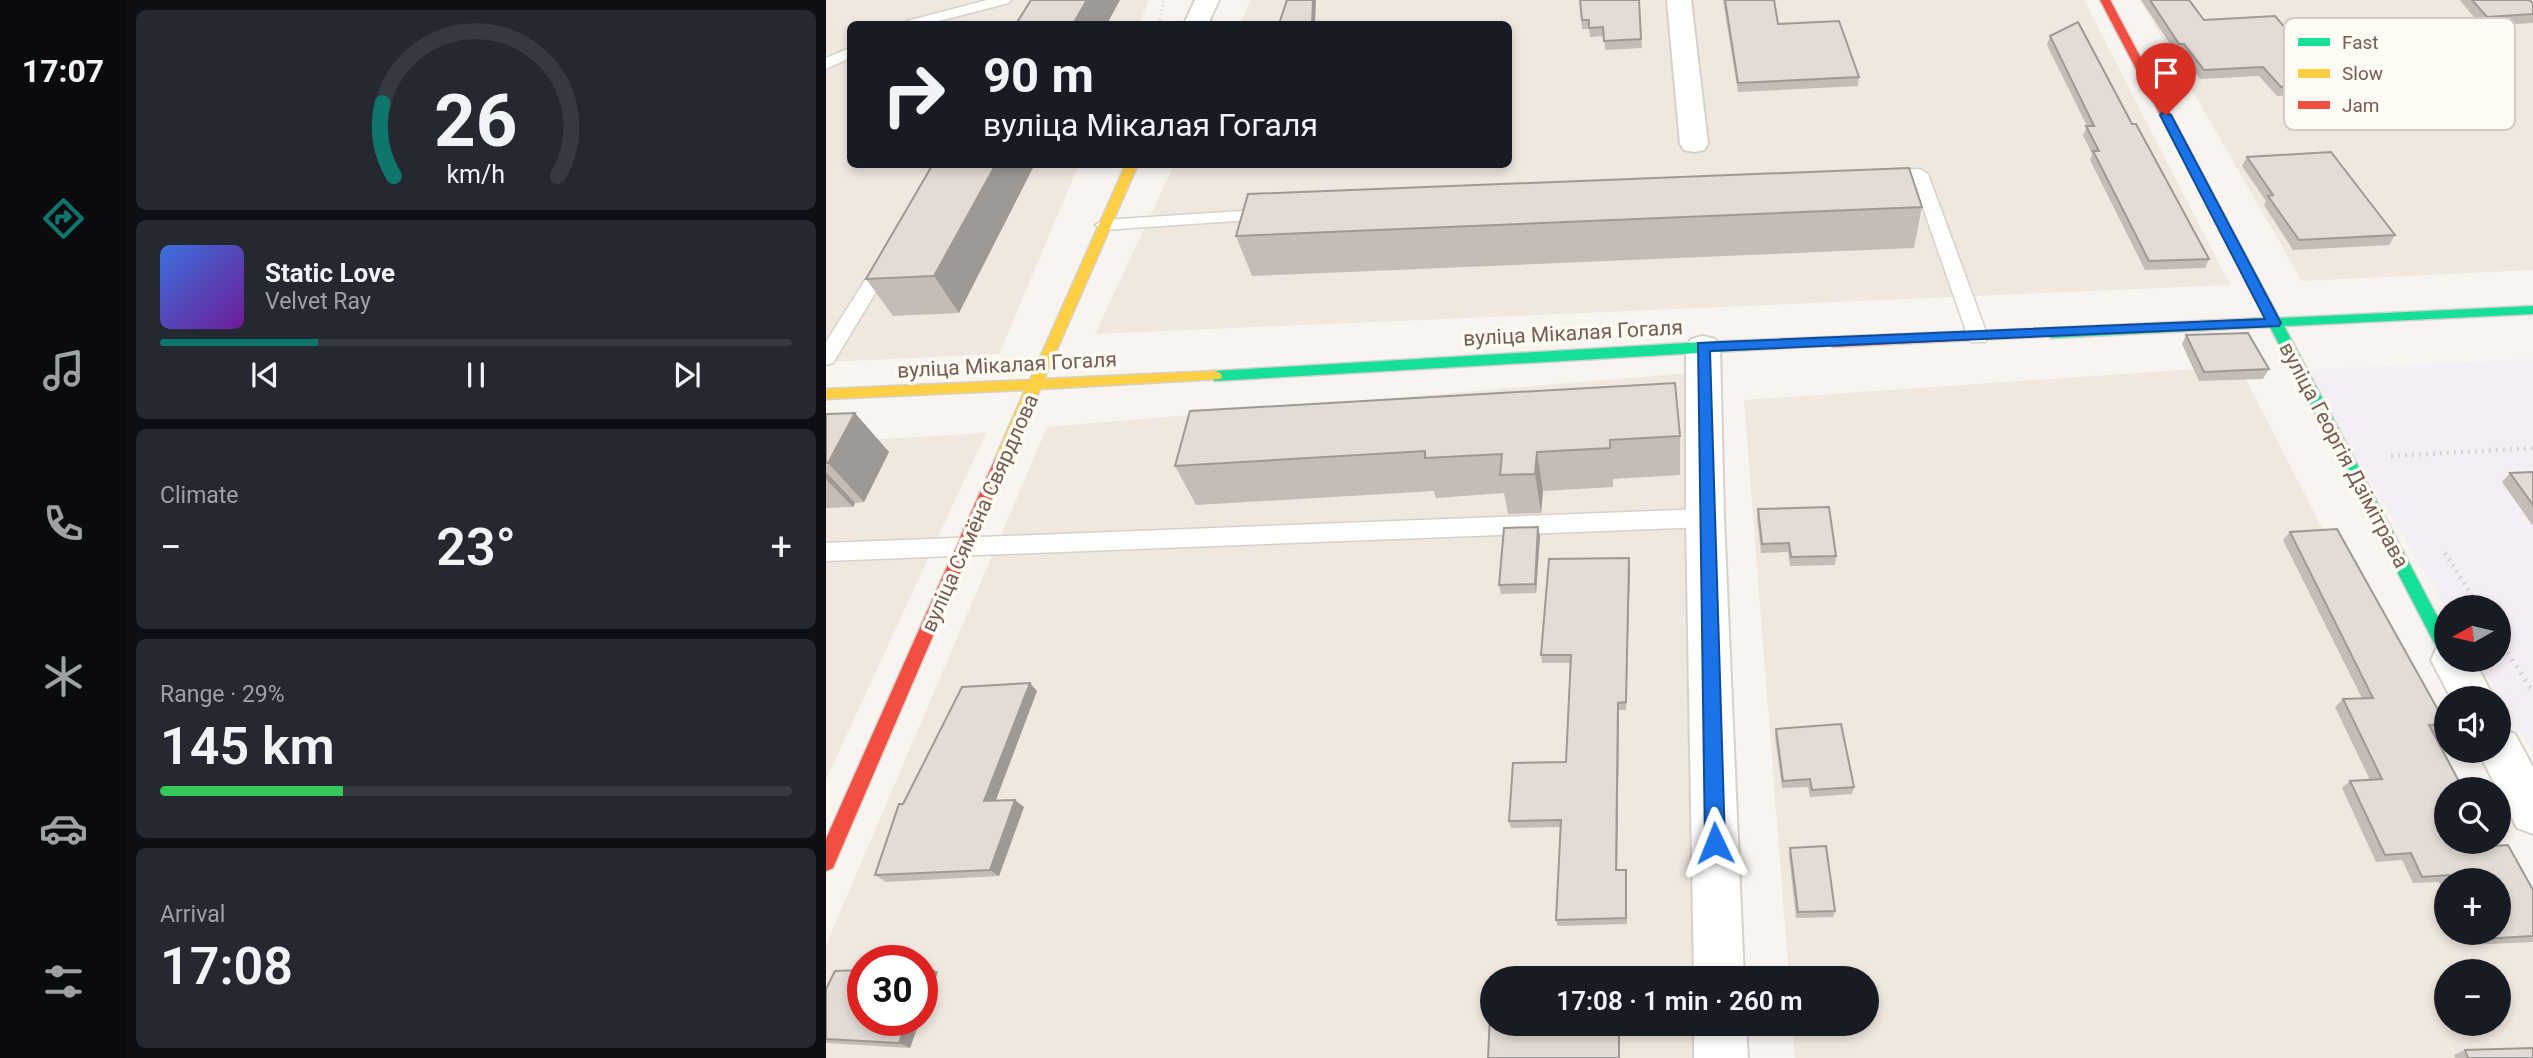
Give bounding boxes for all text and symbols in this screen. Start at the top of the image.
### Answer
legend [2284,18,2515,130]
text: Fast [2342,31,2379,54]
pin [2136,43,2196,115]
text: 90 m [983,47,1094,104]
icon: right [868,49,959,140]
text: 17:07 [22,52,104,90]
icon: arrive [2147,54,2185,92]
text: Slow [2342,62,2383,85]
text: 26 [434,78,518,164]
text: Jam [2342,94,2379,117]
text: вуліца Мікалая Гогаля [983,106,1318,144]
text: km/h [447,160,505,189]
icon: directions [39,194,88,243]
text: Static Love [265,258,395,288]
text: Velvet Ray [265,288,371,315]
street label: вуліца Мікалая Гогаля [1463,315,1683,351]
street label: вуліца Георгія Дзімітрава [2274,338,2414,572]
icon: music [39,346,88,395]
street label: вуліца Мікалая Гогаля [897,347,1117,383]
icon: previous [246,356,284,394]
icon: pause [457,356,495,394]
icon: next [668,356,706,394]
street label: вуліца Сямёна Свярдлова [917,391,1043,635]
text: Climate [160,482,239,509]
icon: phone [39,499,88,548]
text: 23° [436,517,516,578]
text: − [160,525,182,569]
text: + [770,525,792,569]
north arrow [2434,595,2511,672]
map controls [2434,595,2511,1036]
icon: climate [39,652,88,701]
text: Range · 29% [160,681,285,708]
button: sound [2434,686,2511,763]
text: 145 km [160,716,335,777]
button: search [2434,777,2511,854]
icon: car [39,804,88,853]
position arrow [1678,806,1752,880]
button: + [2434,868,2511,945]
text: Arrival [160,901,225,928]
text: 17:08 [160,936,293,997]
speed limit sign: 30 [847,945,938,1036]
icon: filters [39,957,88,1006]
button: − [2434,959,2511,1036]
text: 17:08 · 1 min · 260 m [1556,986,1803,1016]

